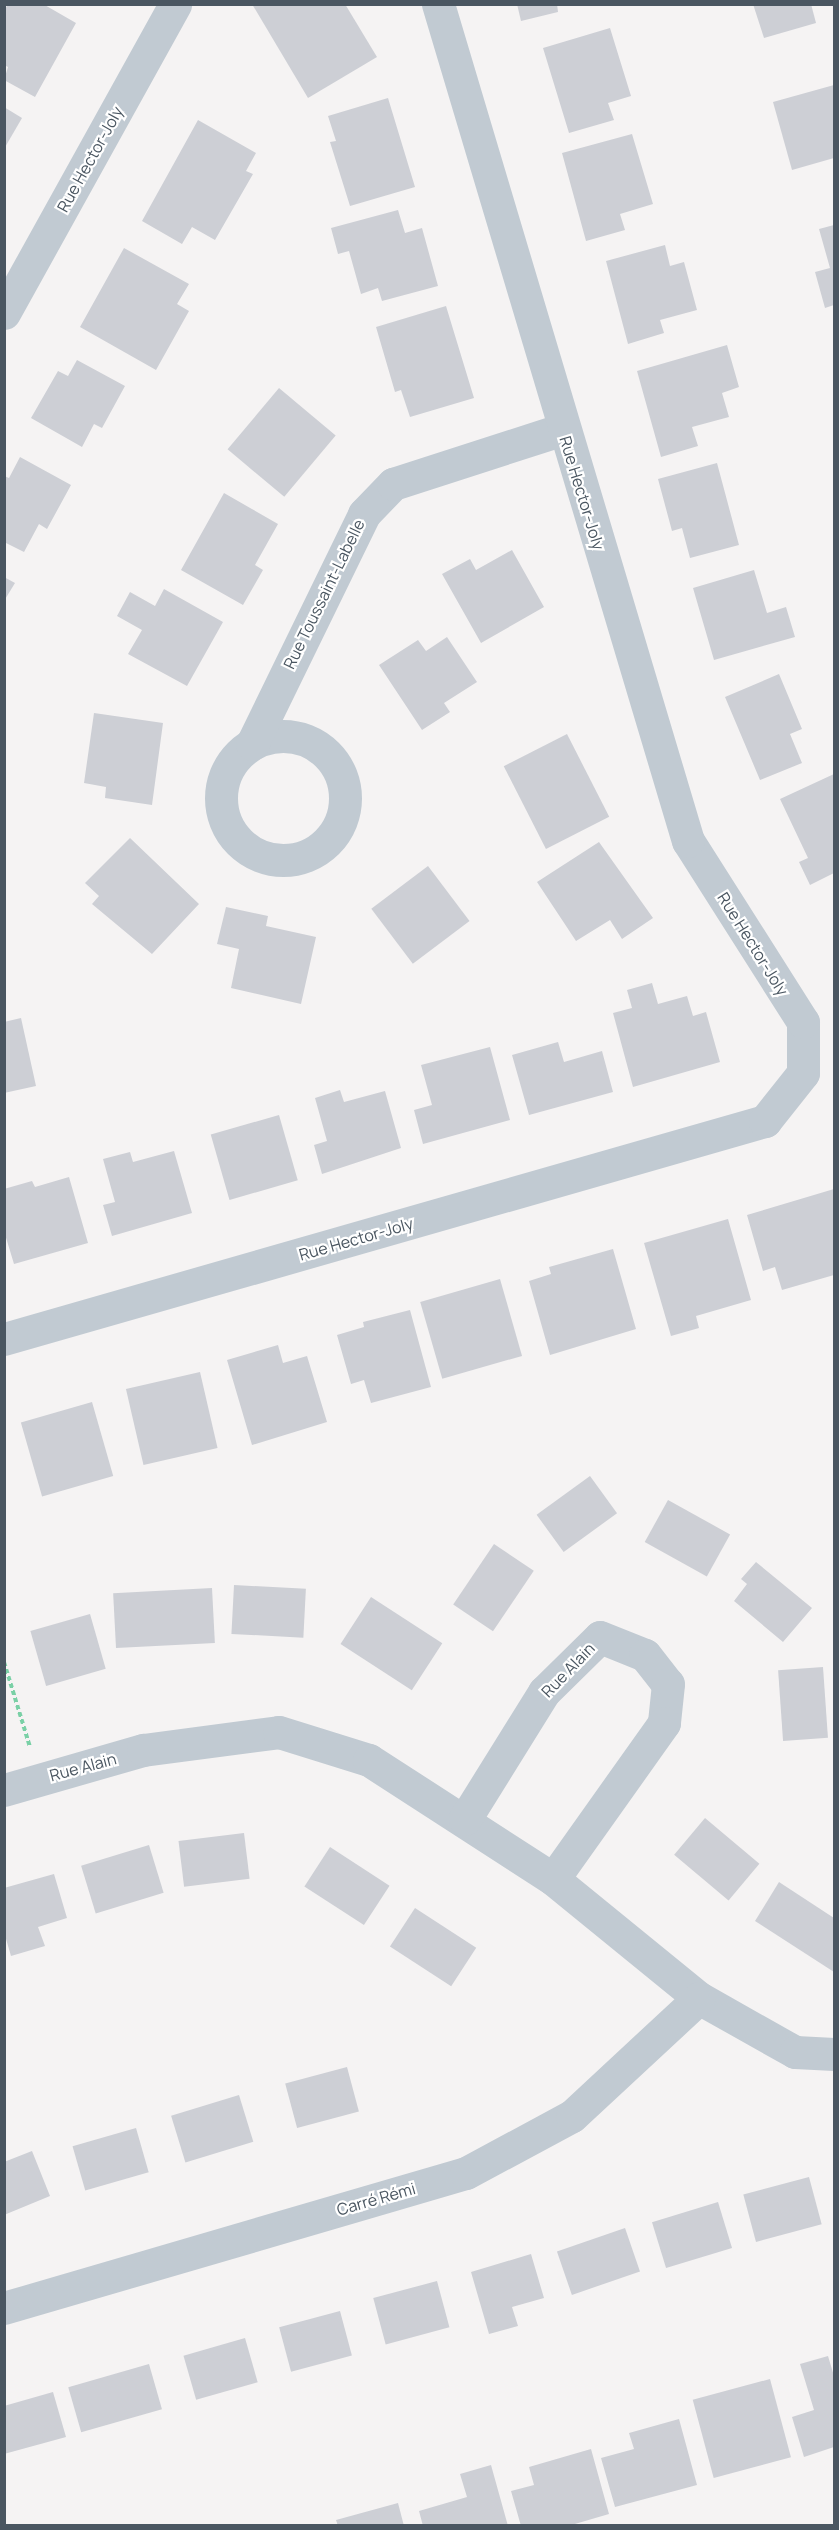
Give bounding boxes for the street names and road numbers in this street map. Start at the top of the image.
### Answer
street label: Rue Hector-Joly [53,103,127,215]
street label: Rue Hector-Joly [556,434,608,552]
street label: Rue Toussaint-Labelle [279,516,369,672]
street label: Rue Hector-Joly [714,889,792,999]
street label: Rue Hector-Joly [297,1214,415,1264]
street label: Rue Alain [537,1639,599,1701]
street label: Rue Alain [48,1749,118,1785]
street label: Carré Rémi [334,2179,418,2219]

